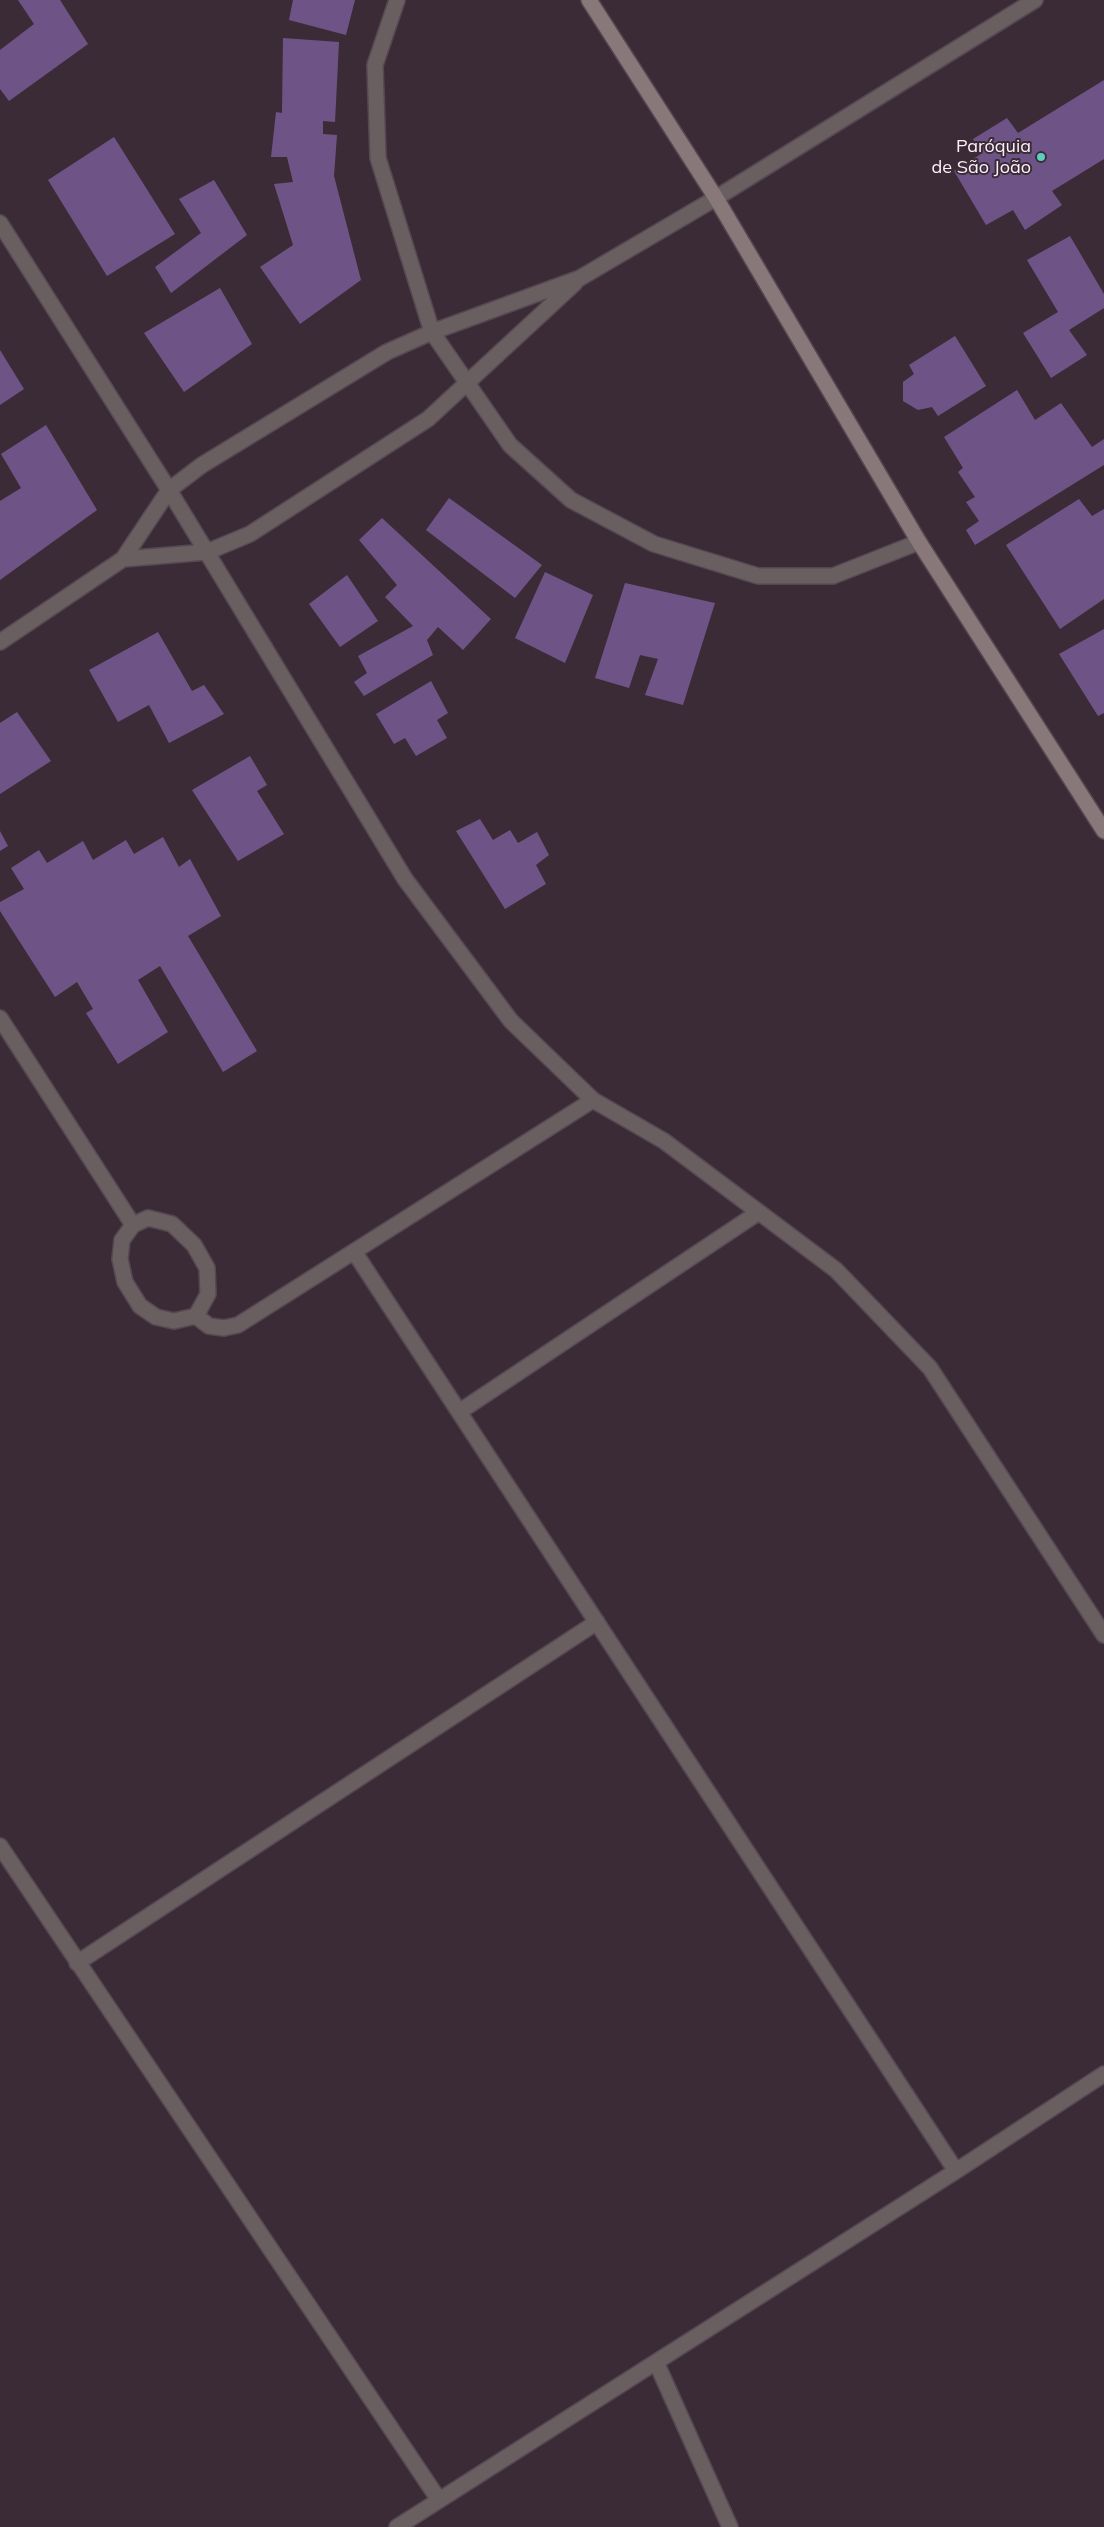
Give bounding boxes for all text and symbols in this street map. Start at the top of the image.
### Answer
place label: Paróquia de São João [931,136,1031,178]
marker: Paróquia de São João [1035,151,1047,163]

